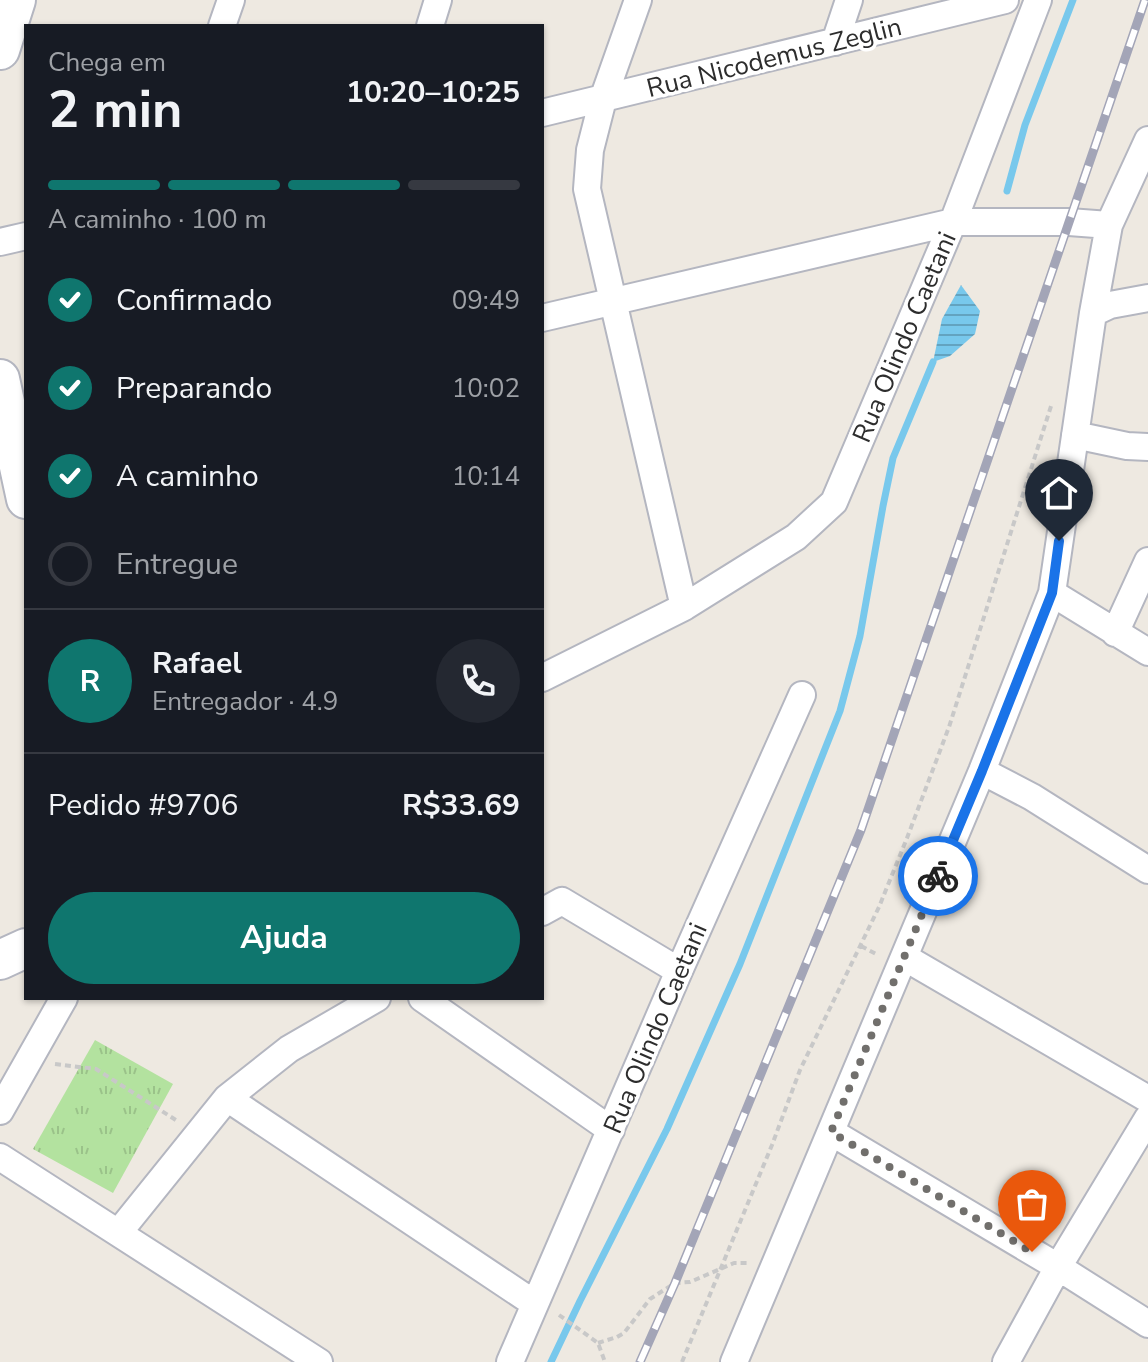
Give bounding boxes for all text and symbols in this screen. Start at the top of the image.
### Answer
street label: Rua Nicodemus Zeglin [643,9,905,106]
text: Chega em [48,45,166,80]
text: 10:20–10:25 [346,72,520,113]
text: 2 min [48,74,183,145]
text: A caminho · 100 m [48,202,267,237]
street label: Rua Olindo Caetani [844,227,965,448]
icon: check [48,278,92,322]
text: Confirmado [116,280,272,321]
text: 09:49 [452,283,520,318]
icon: check [48,366,92,410]
text: Preparando [116,368,272,409]
text: 10:02 [452,371,520,406]
icon: check [48,454,92,498]
text: A caminho [116,456,259,497]
text: 10:14 [452,459,520,494]
pin [1025,459,1093,541]
icon: home [1037,471,1081,515]
text: Entregue [116,544,238,585]
button: phone [436,639,520,723]
text: Rafael [152,643,242,684]
text: R [80,661,100,702]
text: Entregador · 4.9 [152,684,338,719]
text: Pedido #9706 [48,785,239,826]
text: R$33.69 [402,785,520,826]
courier [898,836,978,916]
icon: bike [916,854,960,898]
button: Ajuda [48,892,520,984]
street label: Rua Olindo Caetani [595,918,716,1139]
pin [998,1170,1066,1252]
icon: bag [1010,1182,1054,1226]

